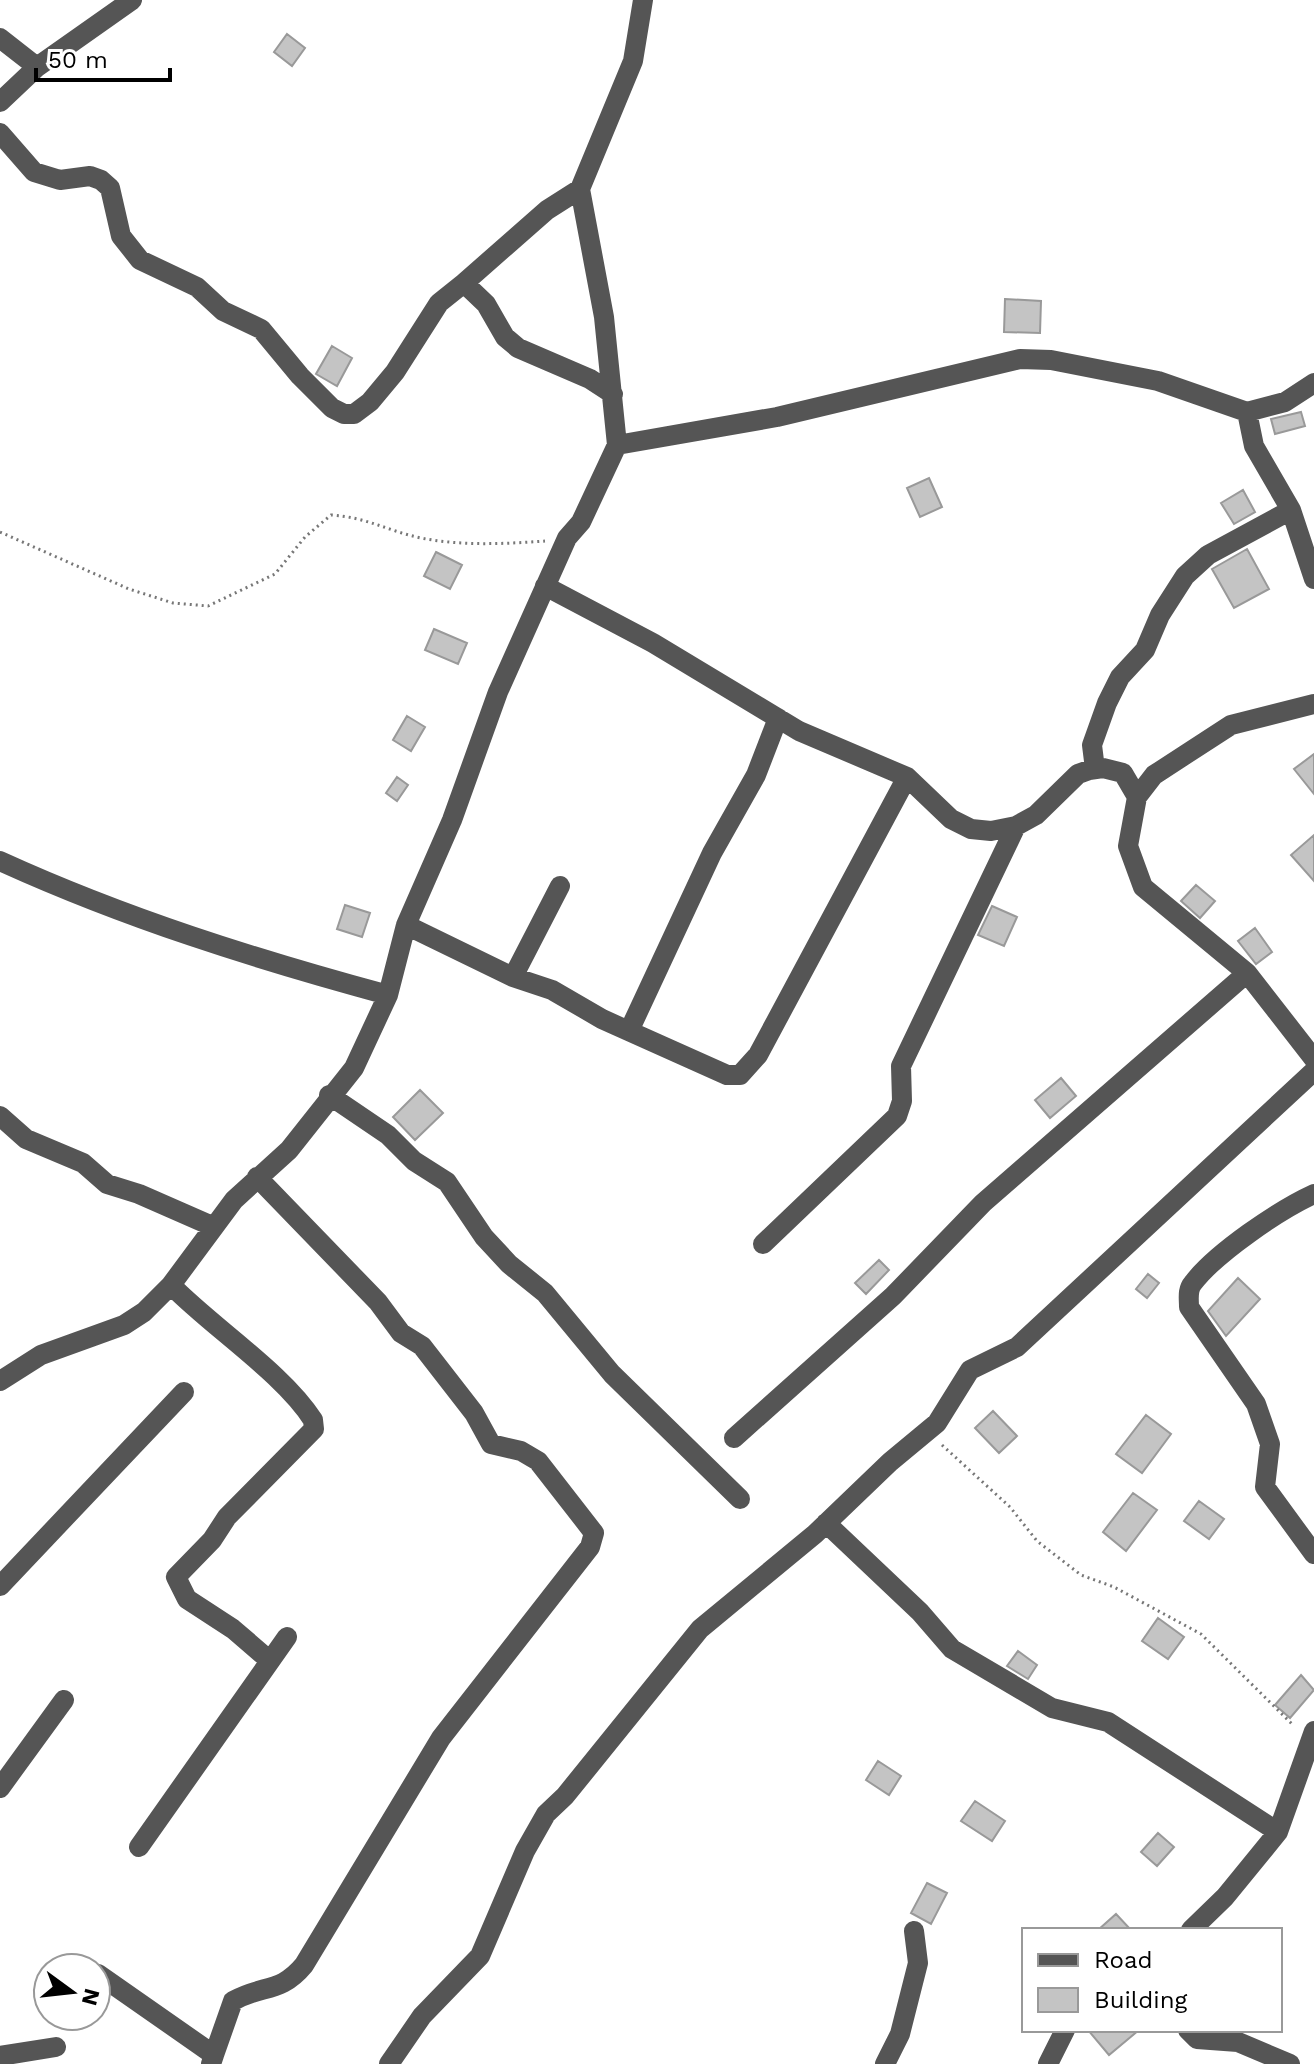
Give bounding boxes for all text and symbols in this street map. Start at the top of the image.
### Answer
scale bar [36,32,170,82]
text: 50 m [48,46,108,74]
legend [1022,1928,1282,2032]
text: Road [1094,1946,1153,1974]
north arrow [32,1952,112,2032]
text: N [77,1986,105,2008]
text: Building [1094,1986,1187,2014]

